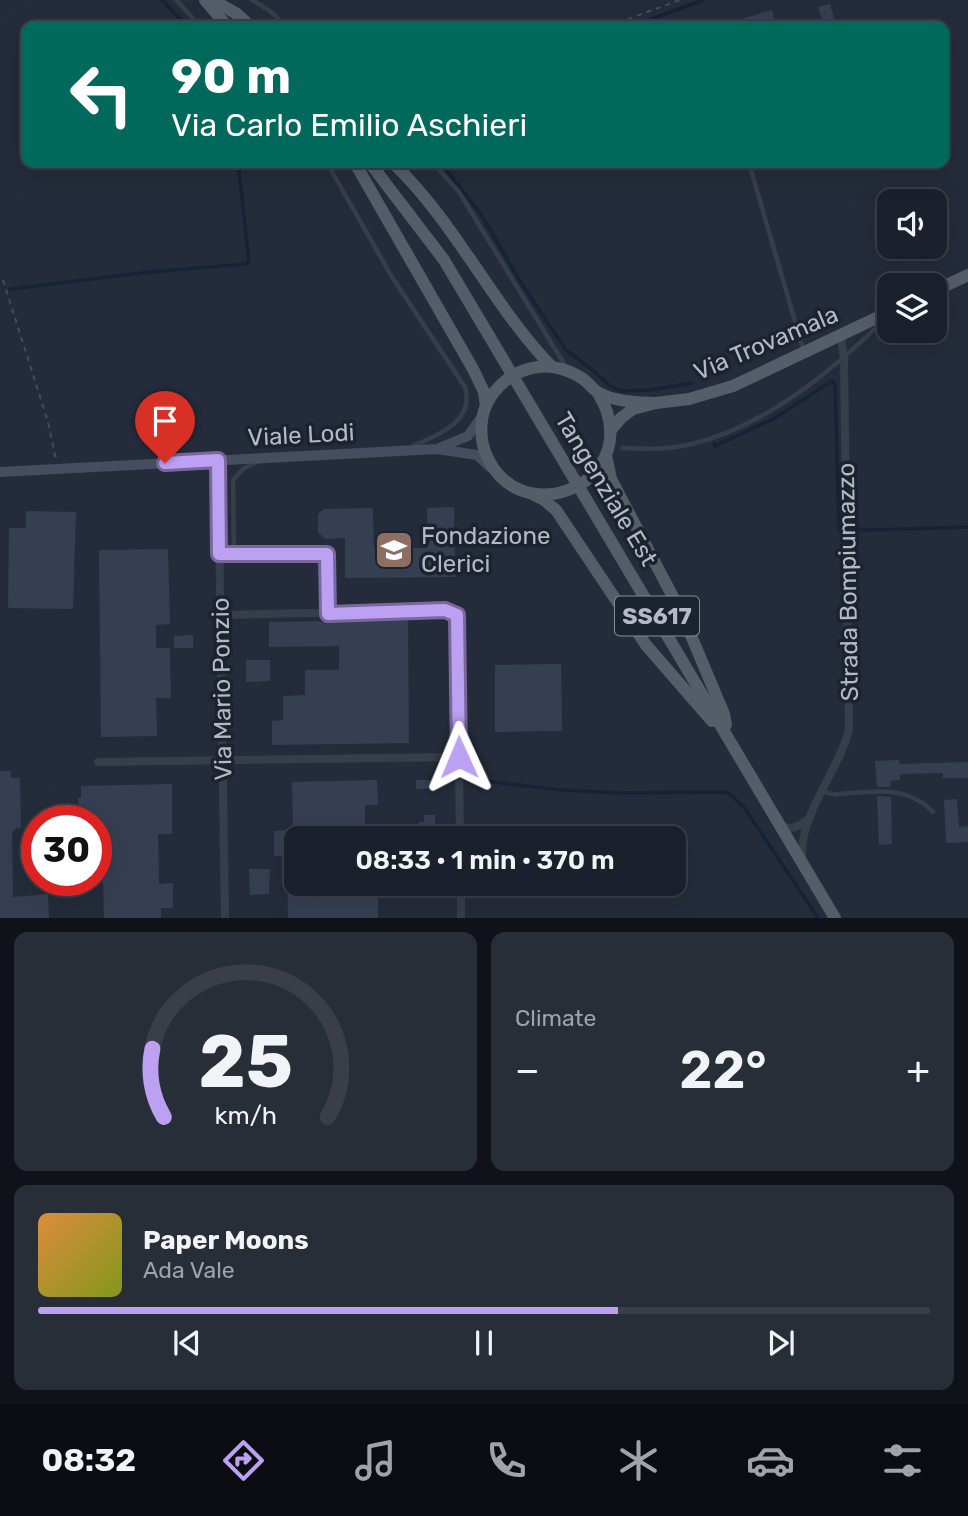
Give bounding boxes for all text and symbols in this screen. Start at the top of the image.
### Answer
text: 90 m [171,47,291,105]
icon: left [56,49,147,140]
text: Via Carlo Emilio Aschieri [171,106,527,144]
map controls [877,189,947,343]
button: sound [877,189,947,259]
button: layers [877,273,947,343]
street label: Via Trovamala [690,300,842,386]
pin [135,391,195,463]
icon: arrive [146,402,184,440]
street label: Tangenziale Est [549,407,663,571]
street label: Viale Lodi [247,418,355,452]
street label: Strada Bompiumazzo [832,463,864,701]
place label: Fondazione Clerici [421,522,550,578]
school or university icon: Fondazione Clerici [373,529,415,571]
road number: SS617 [615,596,699,636]
street label: Via Mario Ponzio [206,597,238,781]
position arrow [422,720,496,794]
speed limit sign: 30 [21,805,112,896]
text: 08:33 · 1 min · 370 m [355,845,615,876]
text: Climate [515,1004,596,1032]
text: 25 [198,1020,293,1106]
text: 22° [680,1039,767,1101]
text: − [515,1047,540,1093]
text: + [906,1047,930,1093]
text: km/h [214,1101,277,1130]
text: Paper Moons [143,1225,309,1256]
text: Ada Vale [143,1256,235,1284]
icon: previous [168,1324,206,1362]
icon: pause [465,1324,503,1362]
icon: next [762,1324,800,1362]
icon: directions [219,1436,268,1485]
icon: music [351,1436,400,1485]
icon: phone [482,1436,531,1485]
icon: climate [614,1436,663,1485]
icon: car [746,1436,795,1485]
icon: filters [878,1436,927,1485]
text: 08:32 [41,1441,136,1479]

